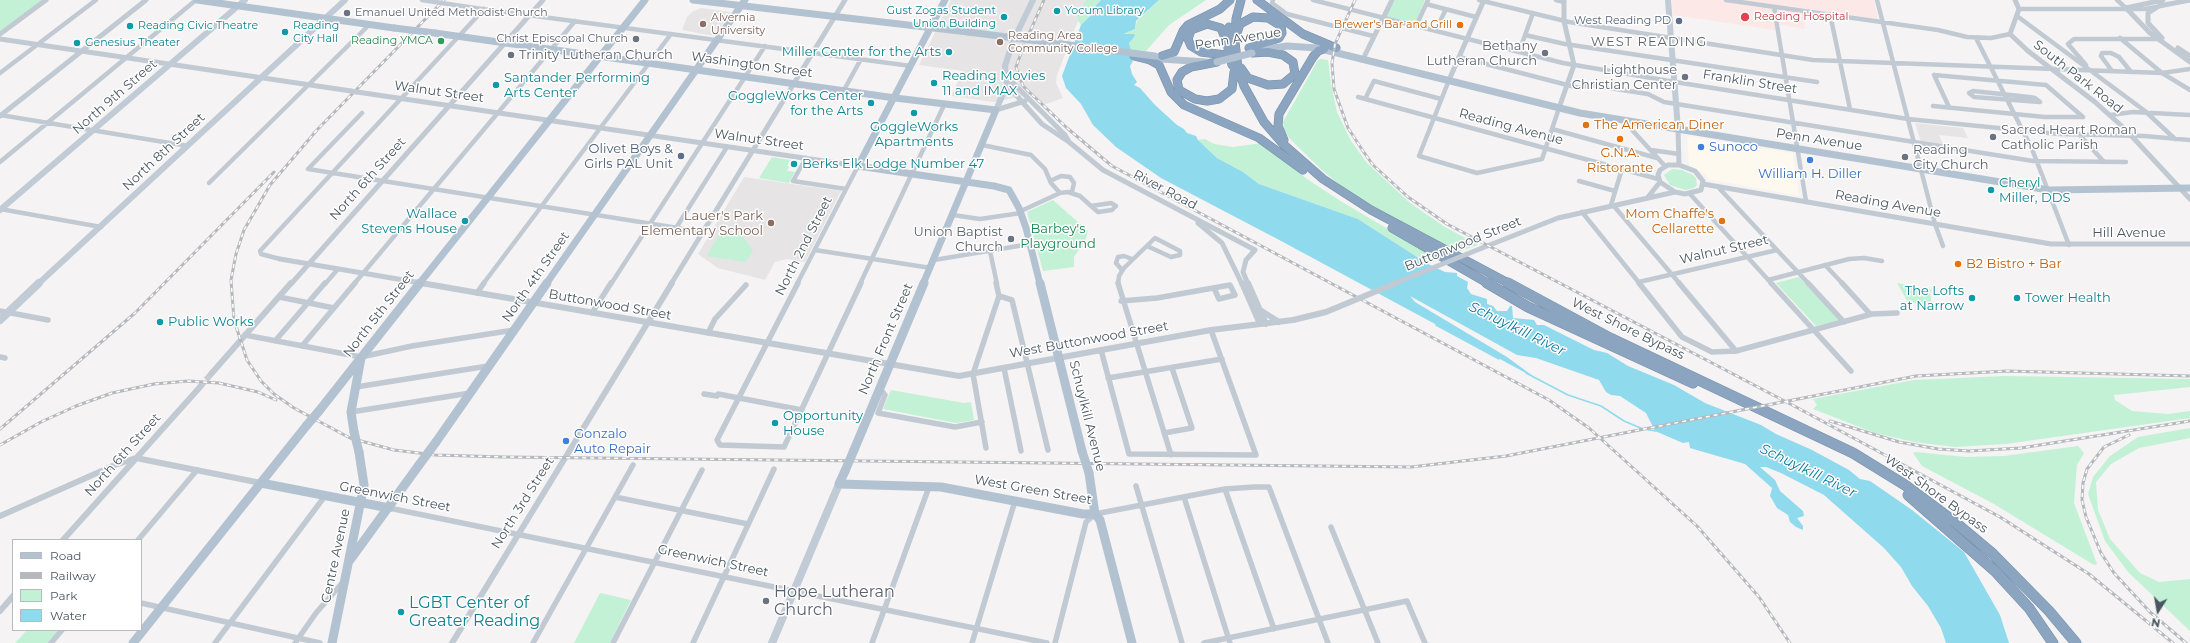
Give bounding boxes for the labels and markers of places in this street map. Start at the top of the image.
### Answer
place label: Gust Zogas Student Union Building [887,4,996,30]
place label: Yocum Library [1065,4,1144,18]
place label: Emanuel United Methodist Church [355,6,548,20]
marker: Yocum Library [1052,6,1062,16]
marker: Emanuel United Methodist Church [342,8,352,18]
place label: Reading Hospital [1754,10,1848,24]
place label: Alvernia University [711,11,765,37]
marker: Reading Hospital [1739,11,1751,23]
marker: Gust Zogas Student Union Building [999,12,1009,22]
place label: West Reading PD [1574,14,1671,28]
marker: West Reading PD [1674,16,1684,26]
place label: Brewer's Bar and Grill [1334,18,1452,32]
place label: Reading Civic Theatre [138,19,258,33]
place label: Reading City Hall [293,19,339,45]
marker: Alvernia University [698,19,708,29]
marker: Brewer's Bar and Grill [1455,20,1465,30]
marker: Reading Civic Theatre [125,21,135,31]
marker: Reading City Hall [280,27,290,37]
place label: Reading Area Community College [1008,29,1118,55]
place label: Christ Episcopal Church [496,32,628,46]
place label: Reading YMCA [351,34,433,48]
marker: Christ Episcopal Church [631,34,641,44]
place label: Genesius Theater [85,36,180,50]
marker: Reading YMCA [436,36,446,46]
marker: Reading Area Community College [995,37,1005,47]
marker: Genesius Theater [72,38,82,48]
place label: Bethany Lutheran Church [1426,38,1537,69]
place label: Miller Center for the Arts [782,44,941,60]
place label: Trinity Lutheran Church [519,47,673,63]
marker: Miller Center for the Arts [944,47,954,57]
marker: Bethany Lutheran Church [1540,48,1550,58]
marker: Trinity Lutheran Church [506,50,516,60]
place label: Lighthouse Christian Center [1572,62,1677,93]
place label: Reading Movies 11 and IMAX [942,68,1045,99]
place label: Santander Performing Arts Center [504,70,650,101]
marker: Lighthouse Christian Center [1680,72,1690,82]
marker: Reading Movies 11 and IMAX [929,78,939,88]
marker: Santander Performing Arts Center [491,80,501,90]
place label: GoggleWorks Center for the Arts [728,88,863,119]
marker: GoggleWorks Center for the Arts [866,98,876,108]
marker: GoggleWorks Apartments [909,108,919,118]
place label: The American Diner [1594,117,1724,133]
place label: GoggleWorks Apartments [870,119,958,150]
marker: The American Diner [1581,120,1591,130]
place label: Sacred Heart Roman Catholic Parish [2001,122,2137,153]
marker: Sacred Heart Roman Catholic Parish [1988,132,1998,142]
marker: G.N.A. Ristorante [1615,134,1625,144]
place label: Sunoco [1709,139,1758,155]
place label: Olivet Boys & Girls PAL Unit [584,141,673,172]
marker: Sunoco [1696,142,1706,152]
place label: Reading City Church [1913,142,1989,173]
place label: G.N.A. Ristorante [1587,145,1653,176]
marker: Olivet Boys & Girls PAL Unit [676,151,686,161]
marker: Reading City Church [1900,152,1910,162]
marker: William H. Diller [1805,155,1815,165]
place label: Berks Elk Lodge Number 47 [802,156,984,172]
marker: Berks Elk Lodge Number 47 [789,159,799,169]
place label: William H. Diller [1758,166,1862,182]
place label: Cheryl Miller, DDS [1999,175,2070,206]
marker: Cheryl Miller, DDS [1986,185,1996,195]
place label: Wallace Stevens House [361,206,457,237]
place label: Mom Chaffe's Cellarette [1625,206,1714,237]
place label: Lauer's Park Elementary School [640,208,763,239]
marker: Wallace Stevens House [460,216,470,226]
marker: Mom Chaffe's Cellarette [1717,216,1727,226]
marker: Lauer's Park Elementary School [766,218,776,228]
place label: Union Baptist Church [913,224,1003,255]
marker: Union Baptist Church [1006,234,1016,244]
place label: B2 Bistro + Bar [1966,256,2062,272]
marker: B2 Bistro + Bar [1953,259,1963,269]
place label: The Lofts at Narrow [1900,283,1964,314]
place label: Tower Health [2025,290,2111,306]
marker: The Lofts at Narrow [1967,293,1977,303]
marker: Tower Health [2012,293,2022,303]
place label: Public Works [168,314,254,330]
marker: Public Works [155,317,165,327]
place label: Opportunity House [783,408,863,439]
marker: Opportunity House [770,418,780,428]
place label: Gonzalo Auto Repair [574,426,651,457]
marker: Gonzalo Auto Repair [561,436,571,446]
place label: Hope Lutheran Church [774,582,895,620]
place label: LGBT Center of Greater Reading [409,593,540,631]
marker: Hope Lutheran Church [761,596,771,606]
marker: LGBT Center of Greater Reading [396,607,406,617]

